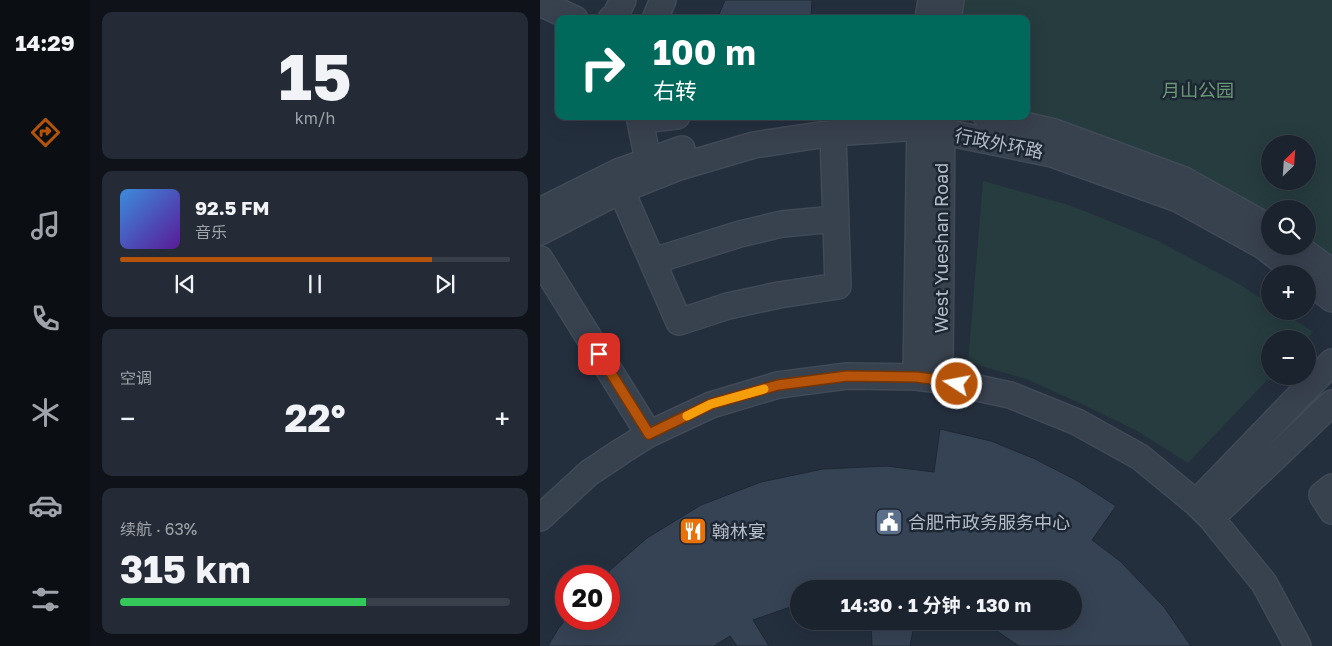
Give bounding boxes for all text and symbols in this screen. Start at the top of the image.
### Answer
text: 14:29 [15,29,75,56]
text: 100 m [653,31,756,73]
icon: right [570,35,635,100]
text: 15 [278,36,352,114]
text: 右转 [653,77,697,104]
park label: 月山公园 [1162,79,1234,101]
text: km/h [295,108,335,128]
icon: directions [28,115,63,150]
street label: 行政外环路 [953,124,1045,162]
north arrow [1261,135,1316,190]
map controls [1261,135,1316,385]
street label: West Yueshan Road [930,163,952,333]
text: 92.5 FM [195,196,269,219]
button: search [1261,200,1316,255]
icon: music [28,208,63,243]
text: 音乐 [195,222,227,242]
button: + [1261,265,1316,320]
icon: previous [171,270,199,298]
icon: pause [301,270,329,298]
icon: next [431,270,459,298]
icon: phone [28,301,63,336]
button: − [1261,330,1316,385]
pin [578,333,620,375]
icon: arrive [585,340,613,368]
position arrow [930,357,982,409]
text: 空调 [120,368,152,388]
icon: climate [28,395,63,430]
text: 22° [284,395,346,440]
text: − [120,402,135,435]
text: + [495,402,510,435]
icon: car [28,488,63,523]
public building icon: 合肥市政务服务中心 [874,507,904,537]
place label: 合肥市政务服务中心 [908,511,1070,533]
restaurant icon: 翰林宴 [678,516,708,546]
text: 续航 · 63% [120,519,197,539]
place label: 翰林宴 [712,520,766,542]
text: 315 km [120,546,251,591]
speed limit sign: 20 [555,565,620,630]
icon: filters [28,582,63,617]
text: 14:30 · 1 分钟 · 130 m [841,593,1031,616]

